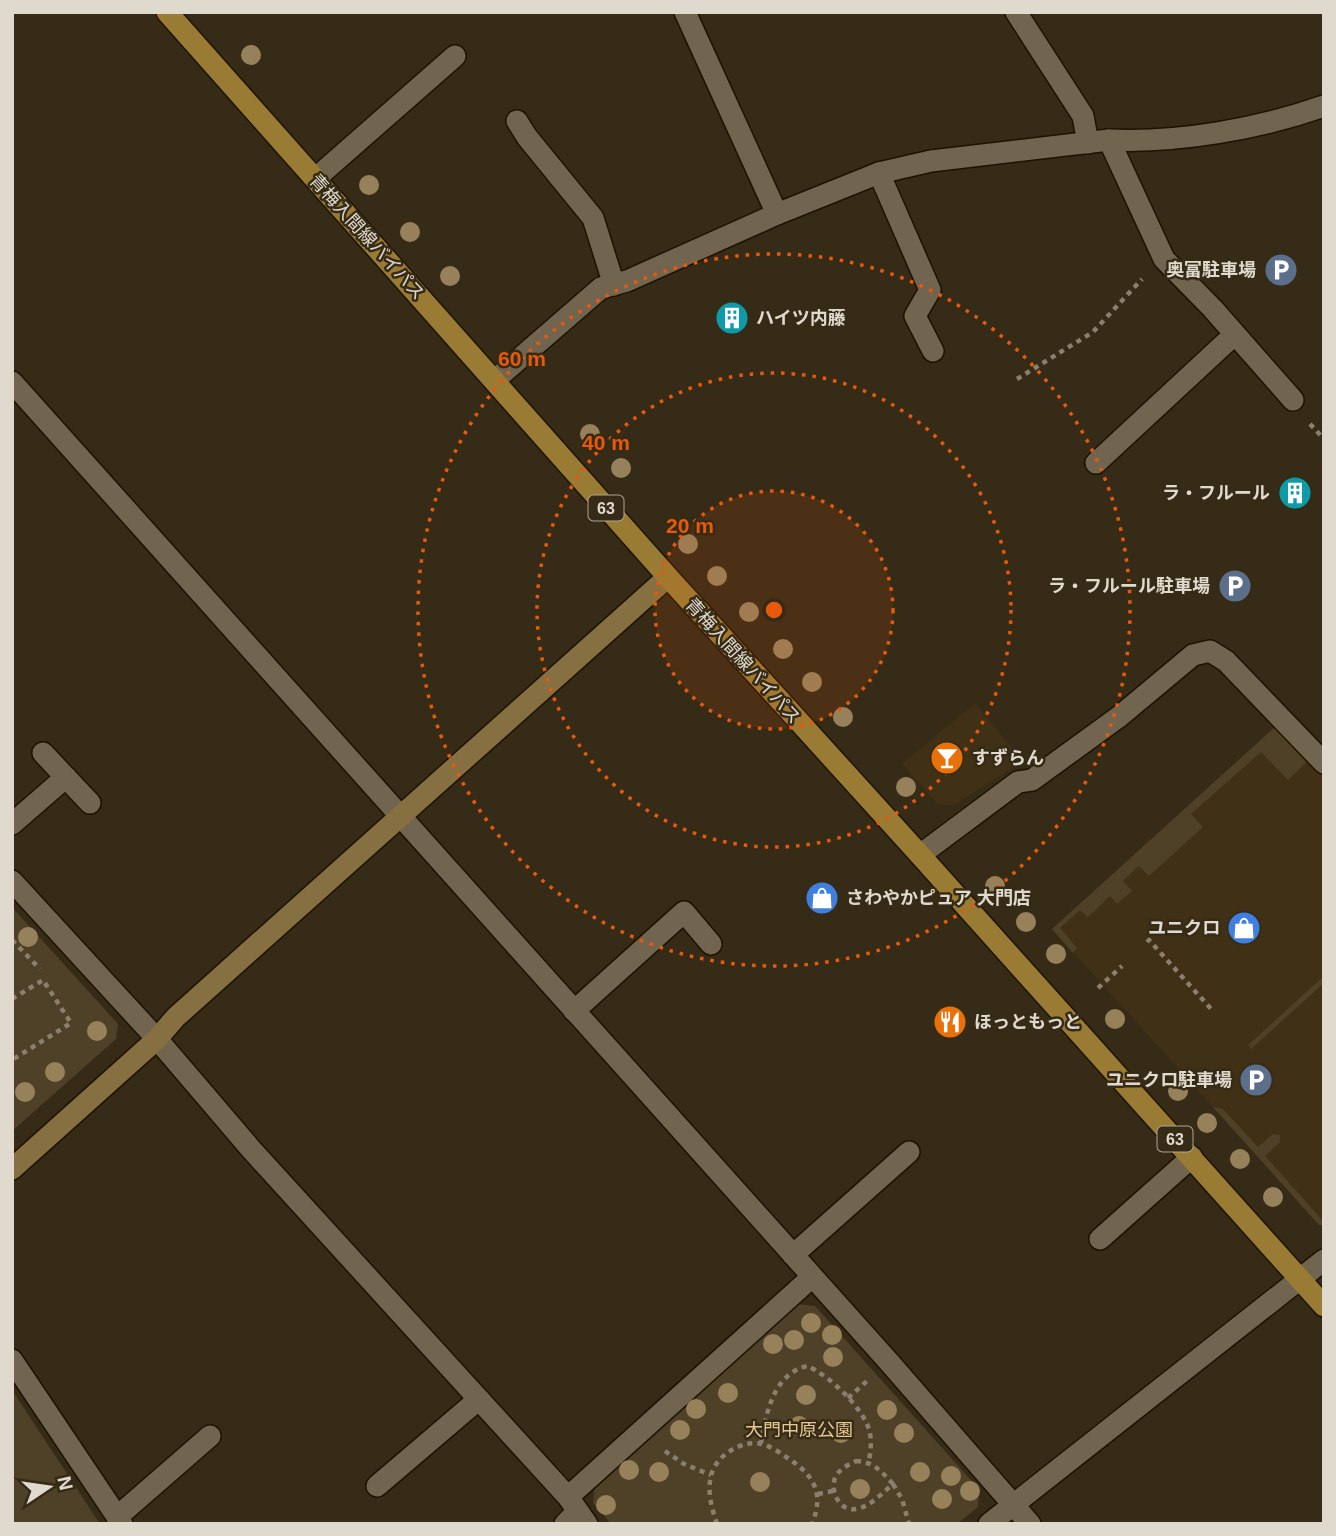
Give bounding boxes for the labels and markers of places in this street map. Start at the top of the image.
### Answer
parking icon: 奥富駐車場 [1262,251,1300,289]
place label: 奥富駐車場 [1166,260,1256,280]
building icon: ハイツ内藤 [713,299,751,337]
place label: ハイツ内藤 [756,308,846,328]
building icon: ラ・フルール [1276,474,1314,512]
place label: ラ・フルール [1162,483,1270,503]
parking icon: ラ・フルール駐車場 [1216,567,1254,605]
place label: ラ・フルール駐車場 [1048,576,1210,596]
centre of rings [762,598,786,622]
bar icon: すずらん [928,739,966,777]
place label: すずらん [972,747,1044,768]
shop icon: さわやかピュア 大門店 [803,879,841,917]
place label: さわやかピュア 大門店 [846,888,1031,908]
shop icon: ユニクロ [1225,909,1263,947]
place label: ユニクロ [1148,918,1220,938]
restaurant icon: ほっともっと [931,1003,969,1041]
place label: ほっともっと [974,1012,1082,1032]
parking icon: ユニクロ駐車場 [1237,1061,1275,1099]
place label: ユニクロ駐車場 [1106,1070,1232,1090]

